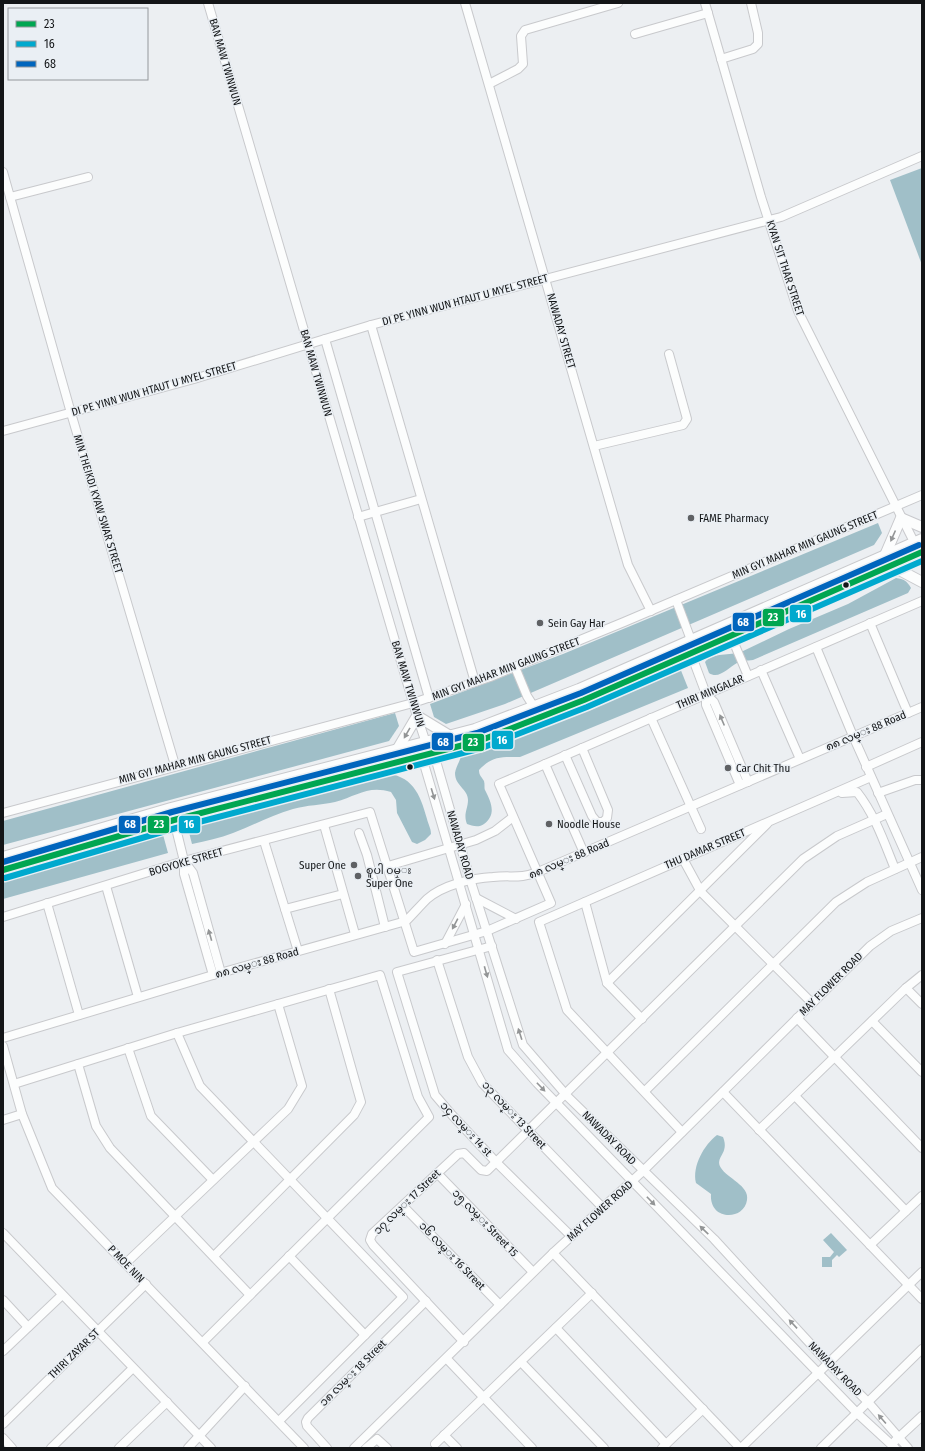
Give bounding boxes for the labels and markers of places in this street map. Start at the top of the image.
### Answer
place label: FAME Pharmacy [699,512,769,525]
marker: FAME Pharmacy [686,513,696,523]
unlabelled marker [841,580,851,590]
place label: Sein Gay Har [548,617,605,630]
marker: Sein Gay Har [535,618,545,628]
unlabelled marker [405,762,415,772]
place label: Car Chit Thu [736,762,790,775]
marker: Car Chit Thu [723,763,733,773]
place label: Noodle House [557,818,620,831]
marker: Noodle House [544,819,554,829]
place label: Super One [299,859,346,872]
marker: Super One [349,860,359,870]
place label: စူပါ ၀မ္း Super One [366,863,413,890]
marker: စူပါ ၀မ္း Super One [353,871,363,881]

